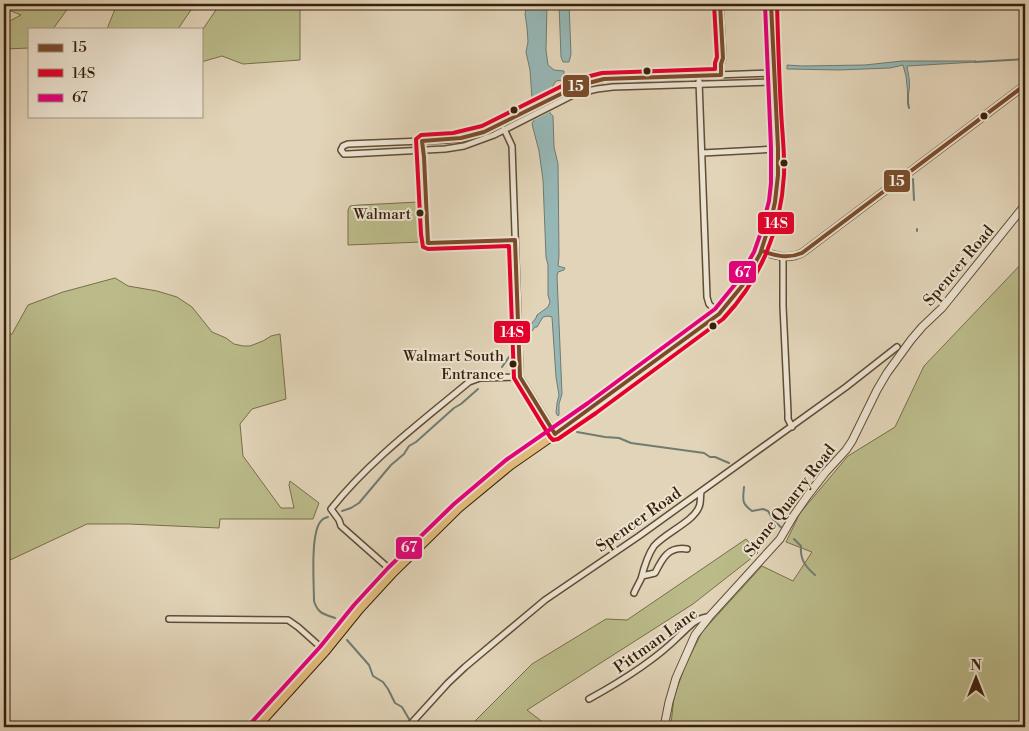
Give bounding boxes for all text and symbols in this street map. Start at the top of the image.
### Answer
legend [28,28,202,118]
text: 15 [72,38,87,57]
text: 14S [72,64,95,83]
unlabelled marker [642,66,652,76]
line badge: 15 [562,74,590,98]
text: 15 [568,78,584,96]
text: 67 [72,88,88,107]
unlabelled marker [509,105,519,115]
unlabelled marker [979,111,989,121]
unlabelled marker [779,158,789,168]
line badge: 15 [883,169,911,193]
text: 15 [889,173,905,191]
place label: Walmart [352,205,412,224]
marker: Walmart [415,208,425,218]
line badge: 14S [757,211,795,235]
text: 14S [764,215,788,233]
street label: Spencer Road [919,221,998,310]
line badge: 67 [728,260,757,284]
text: 67 [735,264,752,282]
line badge: 14S [493,320,531,344]
unlabelled marker [708,321,718,331]
text: 14S [500,324,524,342]
place label: Walmart South Entrance [402,347,504,384]
marker: Walmart South Entrance [508,359,518,369]
street label: Stone Quarry Road [740,440,840,561]
street label: Spencer Road [592,483,685,557]
line badge: 67 [395,536,423,560]
text: 67 [401,539,418,557]
street label: Pittman Lane [610,604,701,678]
north arrow [952,654,1002,704]
text: N [970,657,982,675]

